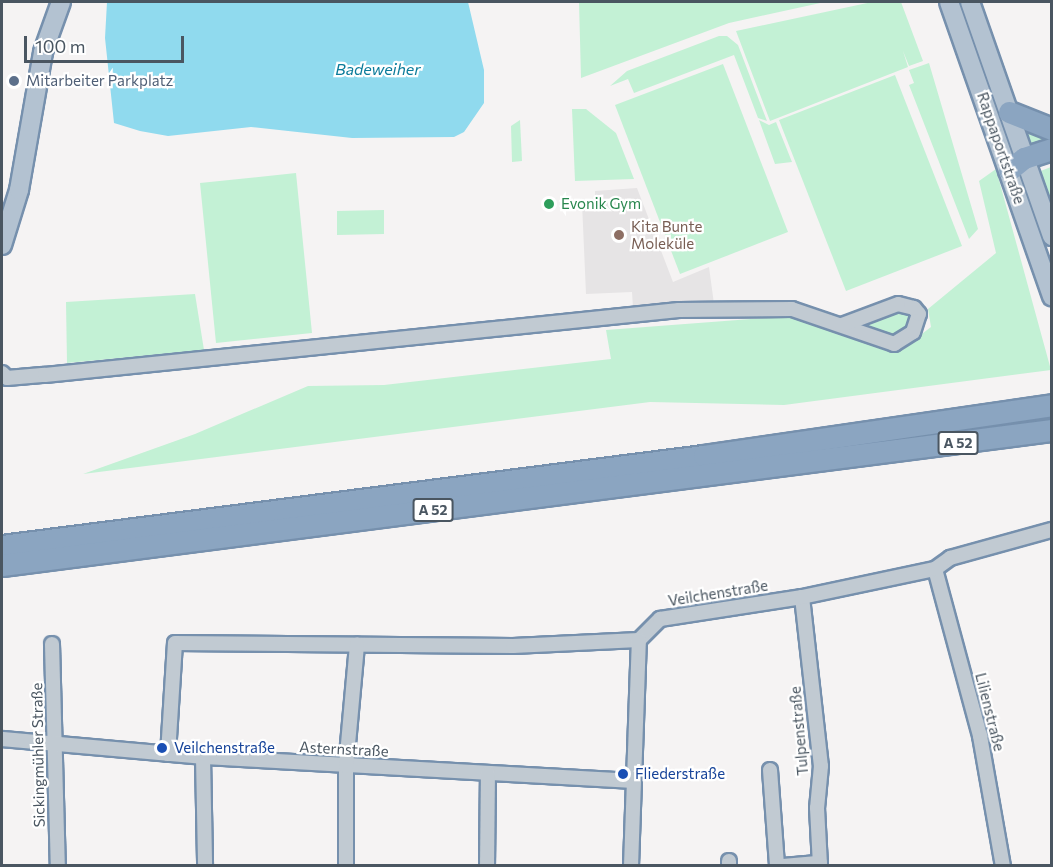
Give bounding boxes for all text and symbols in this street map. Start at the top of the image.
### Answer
scale bar [27,24,188,62]
text: 100 m [35,35,85,57]
water label: Badeweiher [335,59,421,79]
place label: Mitarbeiter Parkplatz [26,72,173,90]
marker: Mitarbeiter Parkplatz [7,74,21,88]
street label: Rappaportstraße [973,90,1029,206]
place label: Evonik Gym [561,195,641,213]
marker: Evonik Gym [542,197,556,211]
place label: Kita Bunte Moleküle [631,217,702,252]
marker: Kita Bunte Moleküle [612,228,626,242]
road number: A 52 [937,432,979,454]
road number: A 52 [412,499,454,521]
street label: Veilchenstraße [667,576,769,610]
street label: Lilienstraße [972,671,1008,753]
street label: Sickingmühler Straße [28,682,48,828]
street label: Tulpenstraße [786,686,812,776]
street label: Asternstraße [299,738,389,760]
place label: Veilchenstraße [174,739,275,757]
marker: Veilchenstraße [155,741,169,755]
place label: Fliederstraße [635,765,725,783]
marker: Fliederstraße [616,767,630,781]

